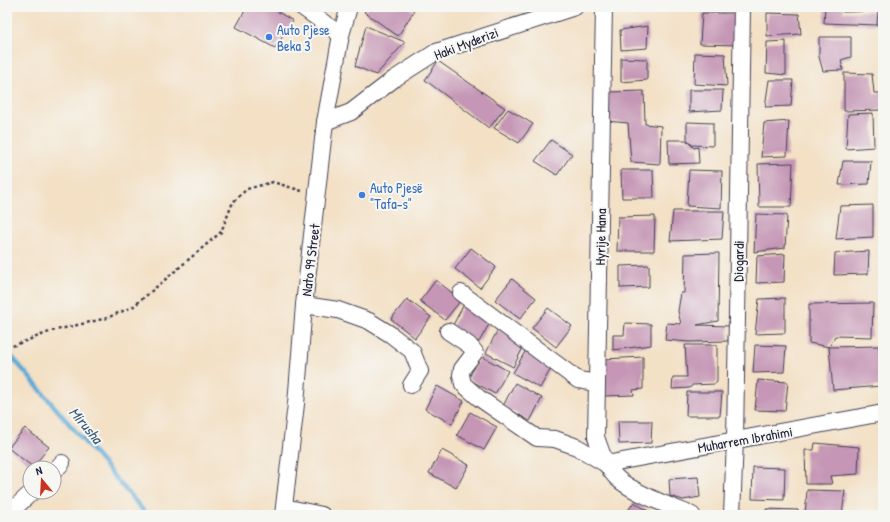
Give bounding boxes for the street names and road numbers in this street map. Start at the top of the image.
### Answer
street label: Haki Myderizi [431,22,501,65]
street label: Hyrije Hana [590,208,611,266]
street label: Nato 99 Street [296,223,324,297]
street label: Diogardi [728,240,749,282]
street label: Muharrem Ibrahimi [696,421,794,457]

